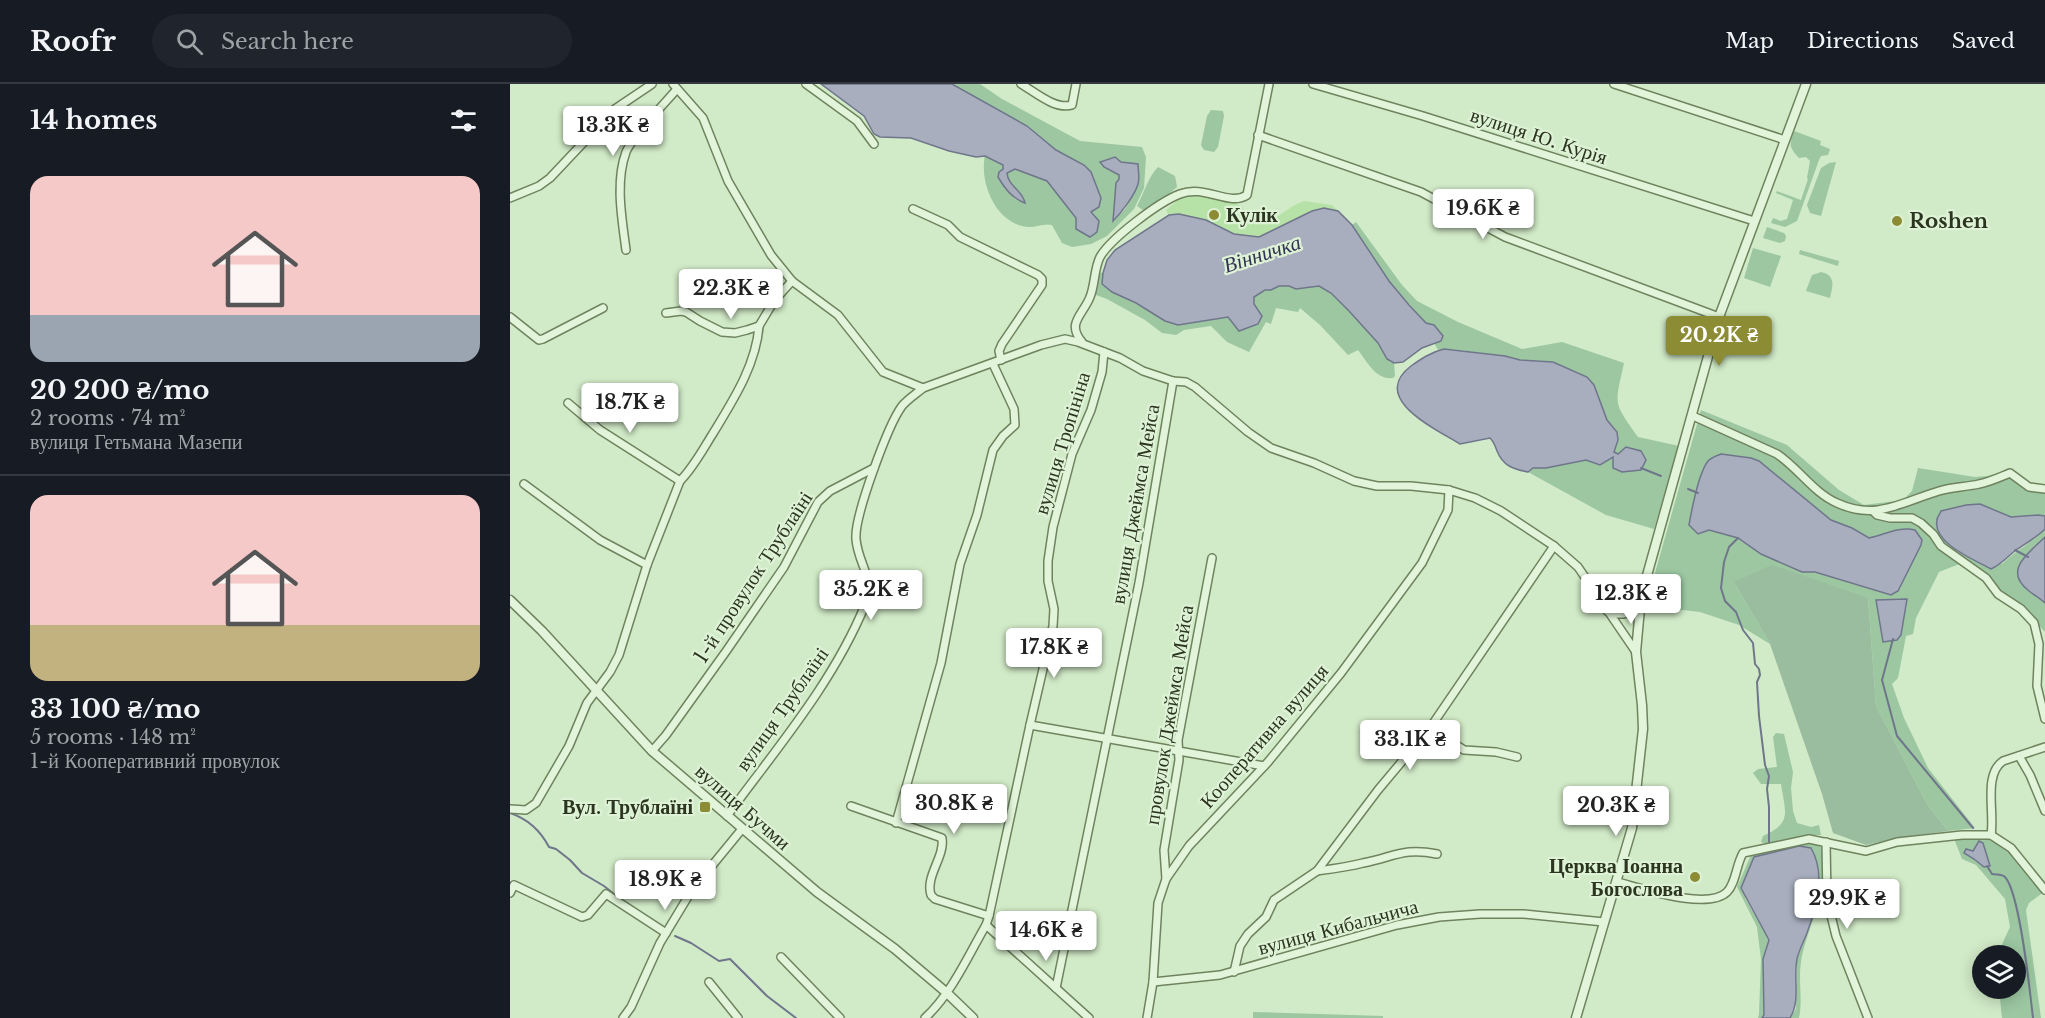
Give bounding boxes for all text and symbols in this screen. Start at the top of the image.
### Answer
search box [152,14,572,68]
text: Roofr [30,24,116,59]
icon: search [173,25,206,58]
text: Search here [221,28,354,55]
text: Map [1725,28,1774,54]
text: Directions [1807,28,1919,54]
text: Saved [1952,28,2015,54]
street label: вулиця Ю. Курія [1468,103,1610,169]
text: 14 homes [30,104,157,136]
icon: filters [447,104,480,137]
pin: 13.3K ₴ [558,106,668,157]
text: 13.3K ₴ [577,113,649,137]
pin: 19.6K ₴ [1428,189,1538,240]
text: 19.6K ₴ [1447,196,1519,220]
place label: Кулік [1226,203,1278,227]
marker: Кулік [1207,208,1221,222]
place label: Roshen [1909,209,1989,233]
marker: Roshen [1890,214,1904,228]
icon: home [201,215,309,323]
water label: Вінничка [1220,229,1304,279]
pin: 22.3K ₴ [676,269,786,320]
text: 22.3K ₴ [693,276,769,300]
pin: 20.2K ₴ [1664,316,1774,367]
text: 20.2K ₴ [1680,323,1758,347]
street label: вулиця Тропініна [1029,369,1095,517]
text: 20 200 ₴/mo [30,374,209,406]
pin: 18.7K ₴ [575,383,685,434]
text: 18.7K ₴ [595,390,665,414]
street label: вулиця Джеймса Мейса [1106,402,1164,606]
text: 2 rooms · 74 m² [30,406,186,430]
text: вулиця Гетьмана Мазепи [30,430,243,454]
street label: 1-й провулок Трублаїні [688,486,818,667]
icon: home [201,534,309,642]
pin: 35.2K ₴ [816,570,926,621]
pin: 12.3K ₴ [1576,574,1686,625]
text: 35.2K ₴ [833,577,909,601]
text: 12.3K ₴ [1595,581,1667,605]
street label: провулок Джеймса Мейса [1140,603,1198,827]
pin: 17.8K ₴ [999,628,1109,679]
text: 17.8K ₴ [1020,635,1088,659]
street label: вулиця Трублаїні [730,642,834,775]
street label: Кооперативна вулиця [1195,659,1333,813]
text: 33 100 ₴/mo [30,693,200,725]
pin: 33.1K ₴ [1355,720,1465,771]
text: 5 rooms · 148 m² [30,725,196,749]
text: 33.1K ₴ [1374,727,1446,751]
text: 1-й Кооперативний провулок [30,749,280,773]
street label: вулиця Бучми [690,759,796,855]
pin: 30.8K ₴ [899,784,1009,835]
pin: 20.3K ₴ [1561,786,1671,837]
text: 30.8K ₴ [915,791,993,815]
text: 20.3K ₴ [1577,793,1655,817]
place label: Вул. Трублаїні [562,795,693,819]
marker: Вул. Трублаїні [698,800,712,814]
place label: Церква Іоанна Богослова [1549,854,1683,901]
pin: 18.9K ₴ [610,860,720,911]
text: 18.9K ₴ [629,867,701,891]
marker: Церква Іоанна Богослова [1688,870,1702,884]
pin: 29.9K ₴ [1792,879,1902,930]
text: 29.9K ₴ [1808,886,1886,910]
street label: вулиця Кибальчича [1255,894,1421,960]
pin: 14.6K ₴ [991,911,1101,962]
text: 14.6K ₴ [1010,918,1082,942]
map controls [1972,945,2026,999]
button: layers [1972,945,2026,999]

